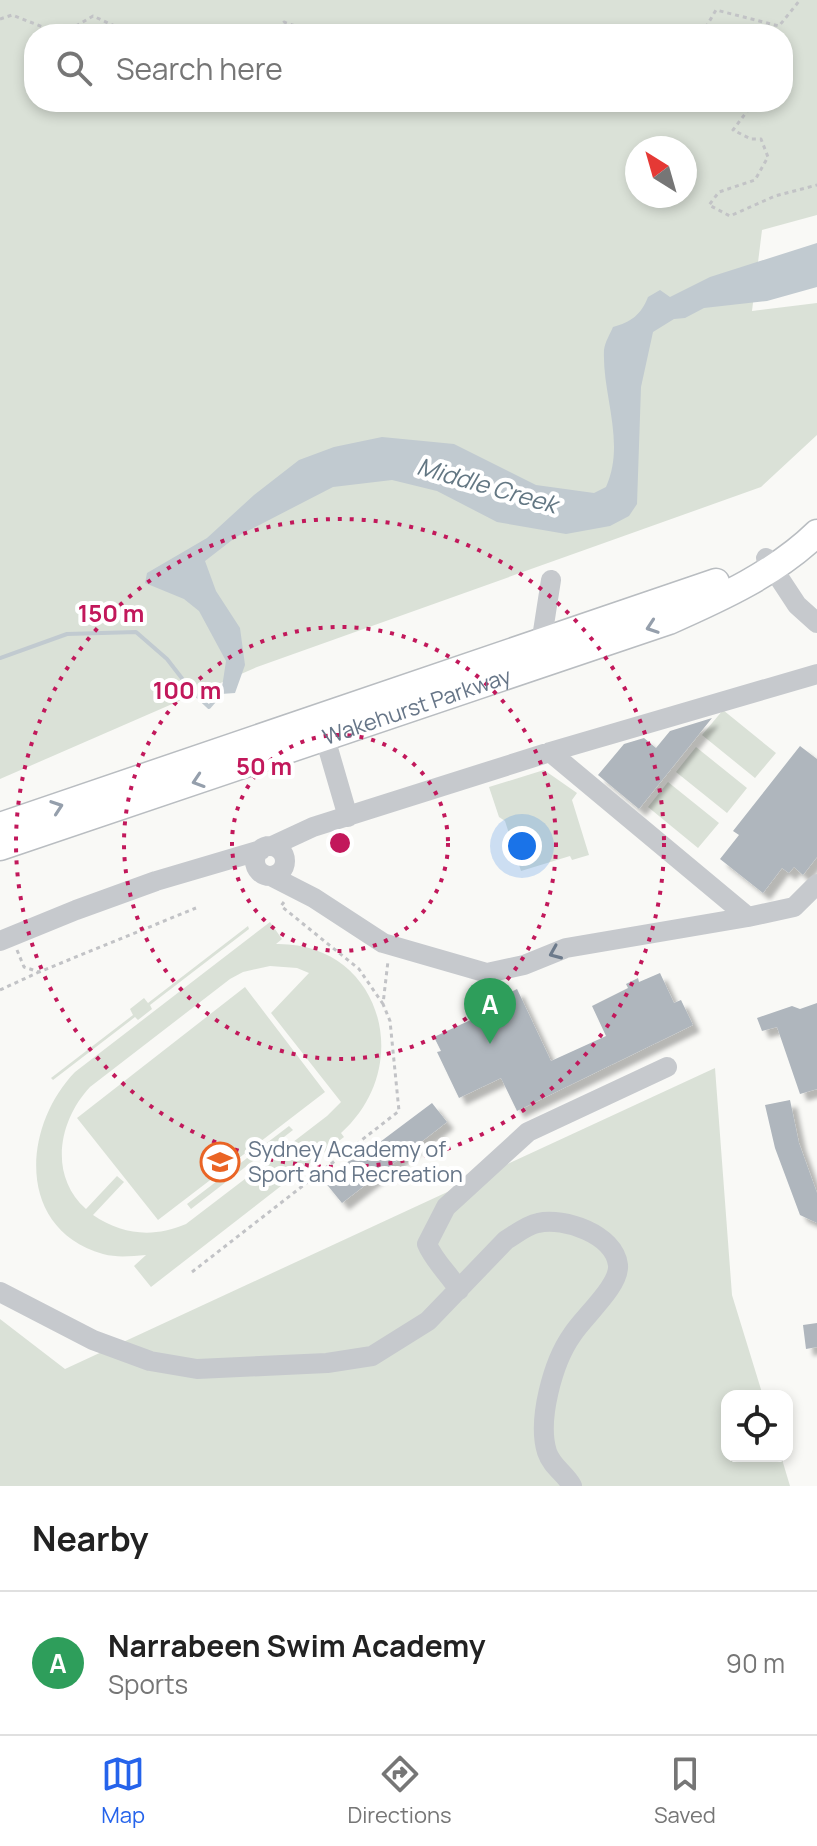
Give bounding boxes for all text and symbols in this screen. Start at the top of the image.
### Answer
search box [24,24,793,112]
icon: search [52,46,96,90]
text: Search here [116,48,283,89]
north arrow [625,136,697,208]
water label: Middle Creek [414,449,564,521]
text: 150 m [78,596,144,629]
one-way arrow [646,618,660,634]
street label: Wakehurst Parkway [319,660,515,752]
text: 100 m [153,673,221,706]
text: 50 m [236,749,292,782]
one-way arrow [192,771,206,787]
one-way arrow [49,800,63,816]
your location [502,826,542,866]
centre of rings [326,829,354,857]
one-way arrow [548,943,563,959]
pin: A [464,978,516,1044]
place label: Sydney Academy of Sport and Recreation [248,1134,463,1189]
school or university icon: Sydney Academy of Sport and Recreation [199,1141,241,1183]
map controls [721,1390,793,1462]
button: locate [721,1390,793,1462]
text: Nearby [32,1515,148,1561]
text: Narrabeen Swim Academy [108,1625,485,1666]
text: A [49,1645,67,1681]
text: 90 m [726,1645,785,1681]
text: Sports [108,1666,188,1702]
tab: Map [101,1752,145,1830]
tab: Directions [347,1752,452,1830]
tab: Saved [654,1752,716,1830]

